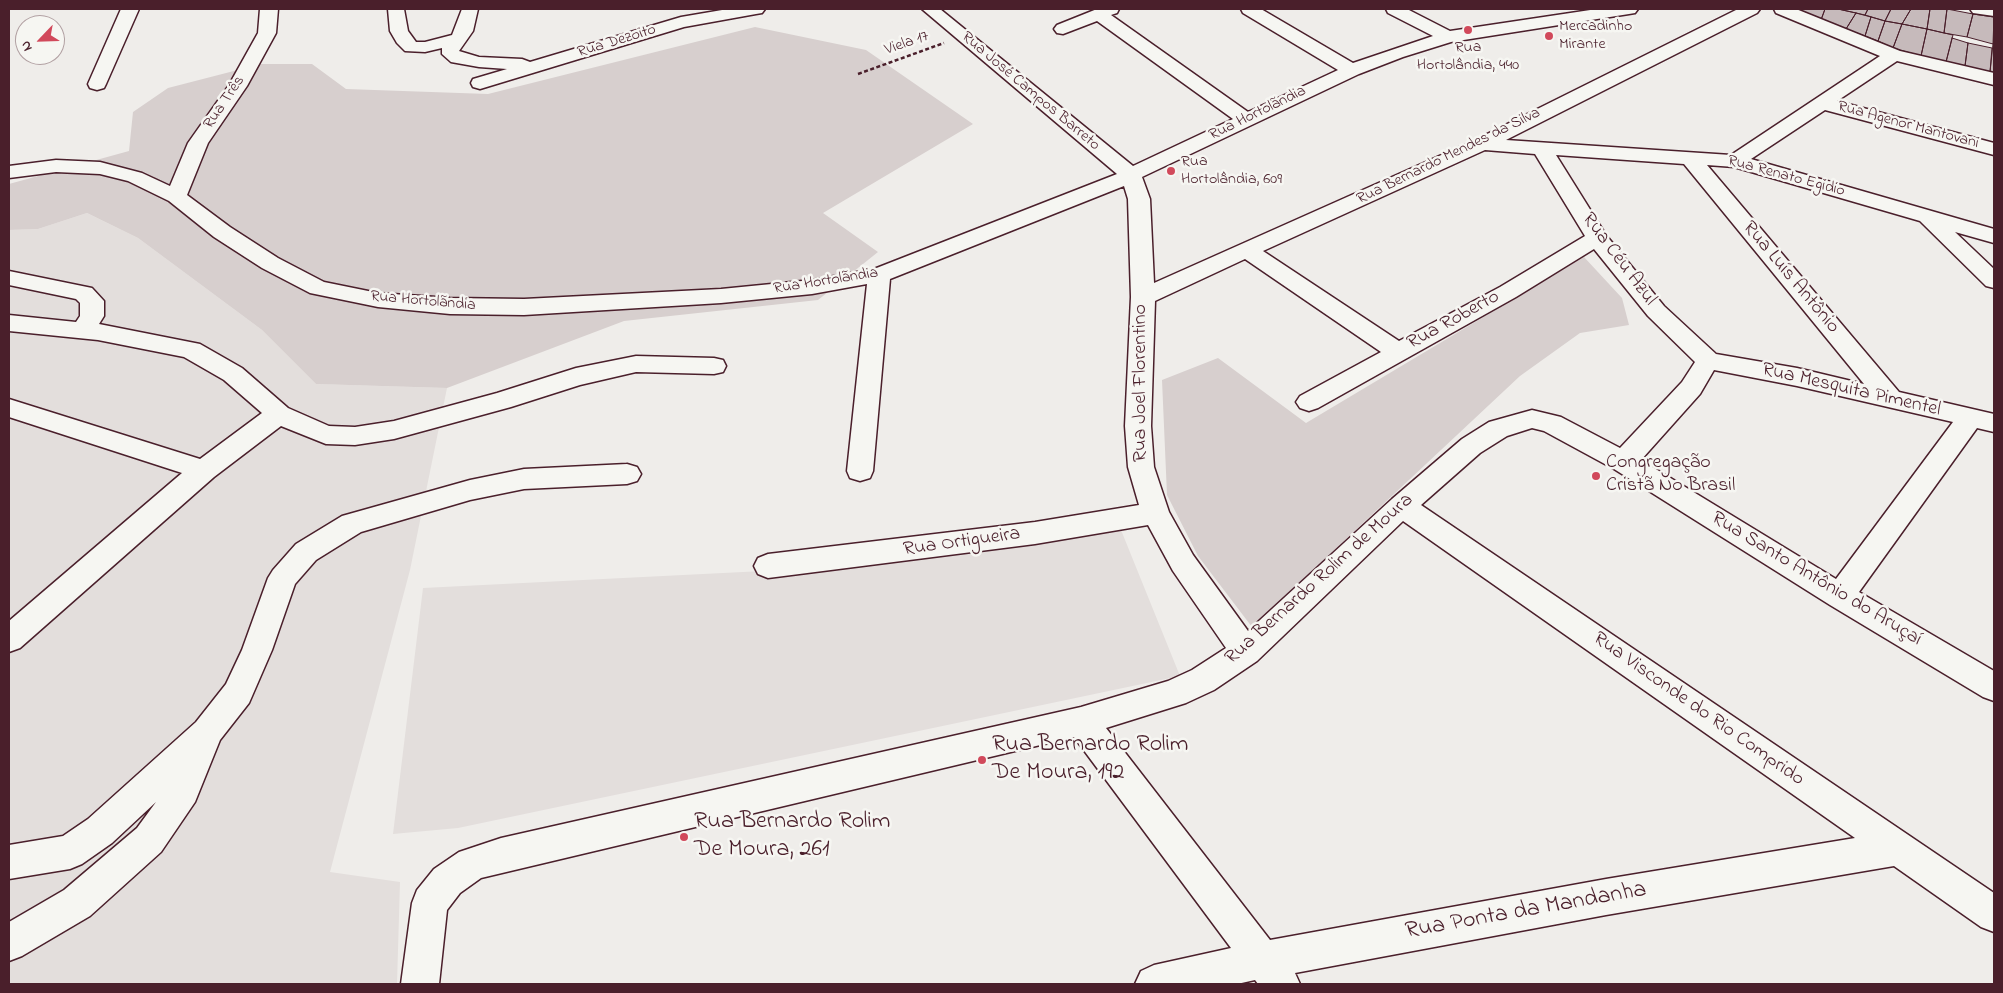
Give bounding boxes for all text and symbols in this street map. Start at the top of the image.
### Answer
north arrow [15,15,65,65]
place label: Mercadinho Mirante [1559,17,1632,55]
street label: Rua Dezoito [575,21,659,63]
marker: Rua Hortolândia, 440 [1462,24,1474,36]
street label: Viela 17 [882,28,932,60]
street label: Rua José Campos Barreto [957,28,1103,156]
marker: Mercadinho Mirante [1543,30,1555,42]
text: N [15,37,38,54]
place label: Rua Hortolândia, 440 [1417,38,1519,76]
street label: Rua Três [200,73,250,133]
street label: Rua Hortolãndia [1206,82,1310,146]
street label: Rua Agenor Mantovani [1835,98,1981,154]
street label: Rua Bernardo Mendes da Silva [1354,104,1544,210]
place label: Rua Hortolândia, 609 [1181,152,1282,190]
street label: Rua Renato Egidio [1725,152,1847,202]
marker: Rua Hortolândia, 609 [1165,165,1177,177]
street label: Rua Céu Azul [1575,209,1661,311]
street label: Rua Luís Antônio [1736,217,1844,339]
street label: Rua Hortolãndia [772,264,880,300]
street label: Rua Roberto [1404,286,1504,356]
street label: Rua Hortolãndia [370,288,476,316]
street label: Rua Joel Florentino [1130,304,1154,462]
street label: Rua Mesquita Pimentel [1759,359,1943,423]
place label: Congregação Cristã No Brasil [1606,452,1735,499]
marker: Congregação Cristã No Brasil [1590,470,1602,482]
street label: Rua Bernardo Rolim de Moura [1221,489,1419,671]
street label: Rua Santo Antônio do Aruçaí [1706,507,1926,653]
street label: Rua Ortigueira [902,523,1022,563]
street label: Rua Visconde do Rio Comprido [1588,628,1808,792]
place label: Rua Bernardo Rolim De Moura, 192 [992,732,1188,788]
marker: Rua Bernardo Rolim De Moura, 192 [976,754,988,766]
place label: Rua Bernardo Rolim De Moura, 261 [694,809,890,865]
marker: Rua Bernardo Rolim De Moura, 261 [678,831,690,843]
street label: Rua Ponta da Mandanha [1403,877,1649,947]

